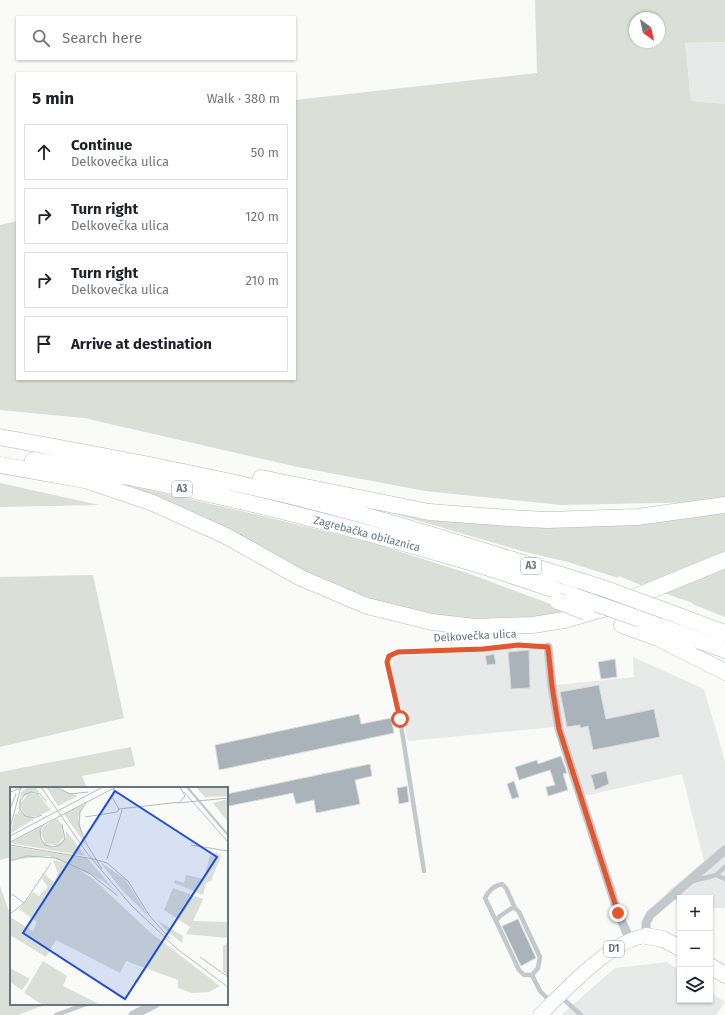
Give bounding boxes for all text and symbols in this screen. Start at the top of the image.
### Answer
north arrow [629,12,665,48]
search box [16,16,296,60]
icon: search [30,27,52,49]
text: Search here [62,29,142,47]
text: 5 min [32,88,74,109]
text: Walk · 380 m [207,91,280,106]
text: Continue [71,136,132,154]
icon: ahead [33,141,55,163]
text: 50 m [251,145,279,160]
text: Delkovečka ulica [71,154,169,169]
text: Turn right [71,200,138,218]
icon: right [33,205,55,227]
text: 120 m [245,209,279,224]
text: Delkovečka ulica [71,218,169,233]
text: Turn right [71,264,138,282]
icon: right [33,269,55,291]
text: 210 m [245,273,279,288]
text: Delkovečka ulica [71,282,169,297]
icon: arrive [33,333,55,355]
text: Arrive at destination [71,335,212,353]
road number: A3 [172,481,192,497]
street label: Zagrebačka obilaznica [312,514,422,554]
road number: A3 [521,558,541,574]
street label: Delkovečka ulica [433,627,517,645]
route start [391,710,409,728]
inset map [10,787,228,1005]
map controls [677,895,713,1003]
button: + [677,895,713,931]
route end [609,904,627,922]
button: − [677,931,713,967]
road number: D1 [604,941,624,957]
button: layers [677,967,713,1003]

